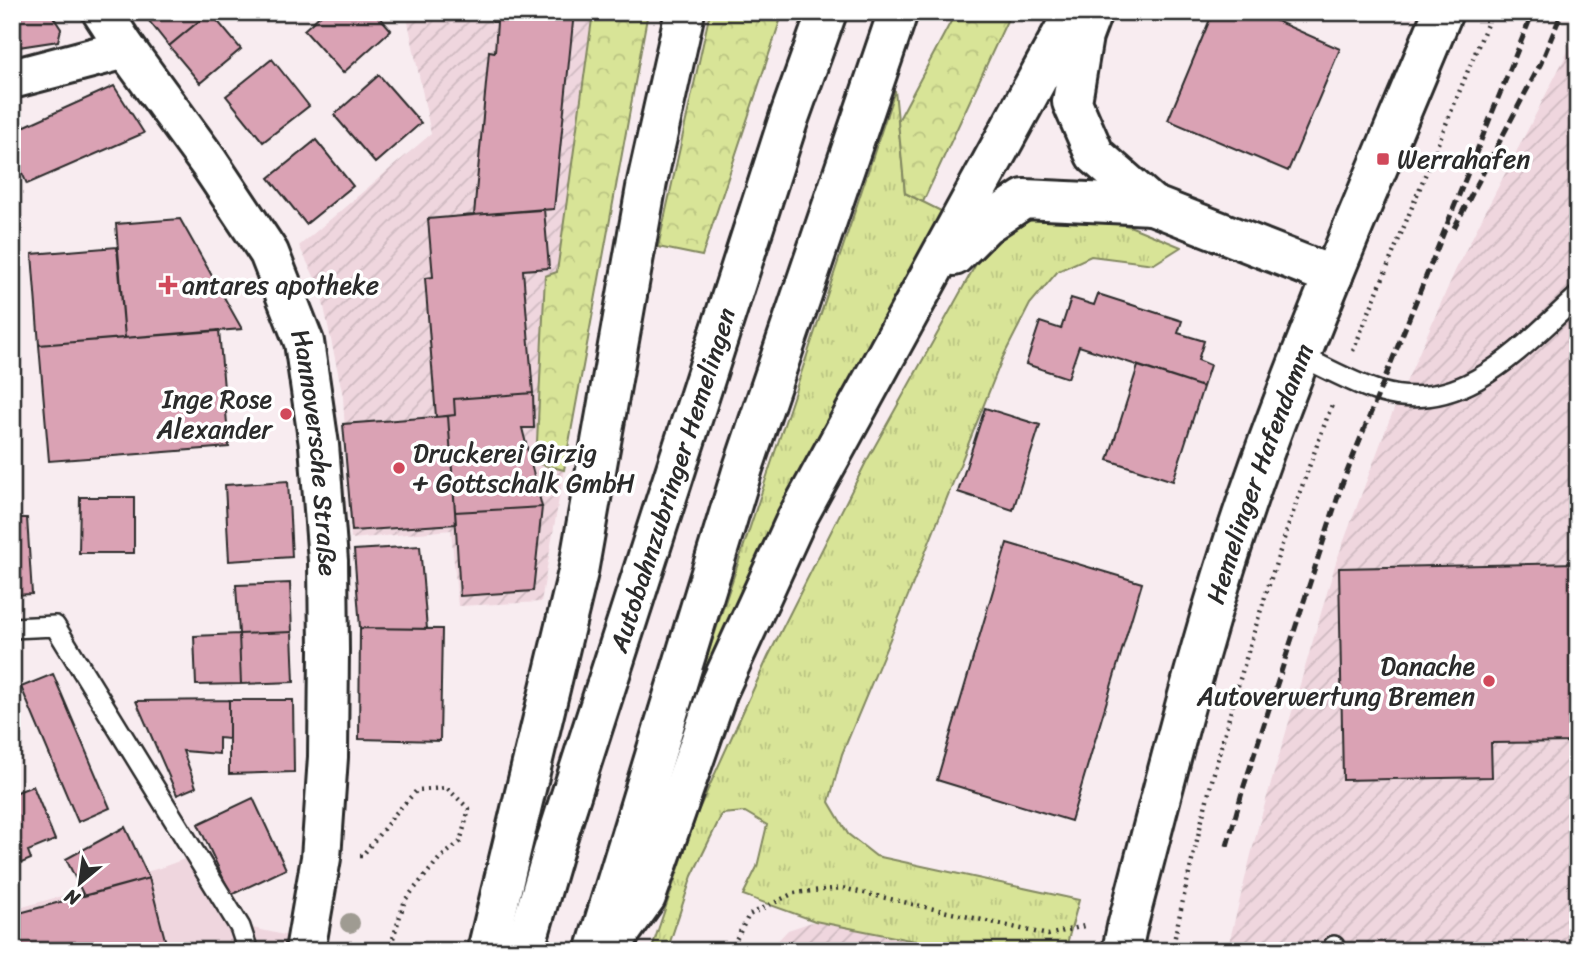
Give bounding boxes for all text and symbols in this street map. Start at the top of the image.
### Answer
place label: Werrahafen [1397,136,1530,182]
marker: Werrahafen [1375,151,1391,167]
place label: antares apotheke [182,262,379,308]
marker: antares apotheke [160,277,176,293]
street label: Autobahnzubringer Hemelingen [595,302,750,659]
street label: Hannoversche Straße [278,321,351,577]
street label: Hemelinger Hafendamm [1192,336,1327,610]
place label: Inge Rose Alexander [156,376,273,452]
marker: Inge Rose Alexander [278,406,294,422]
place label: Druckerei Girzig + Gottschalk GmbH [412,430,636,506]
marker: Druckerei Girzig + Gottschalk GmbH [391,460,407,476]
place label: Danache Autoverwertung Bremen [1196,643,1475,719]
marker: Danache Autoverwertung Bremen [1481,673,1497,689]
north arrow [46,848,116,918]
text: N [58,879,87,916]

